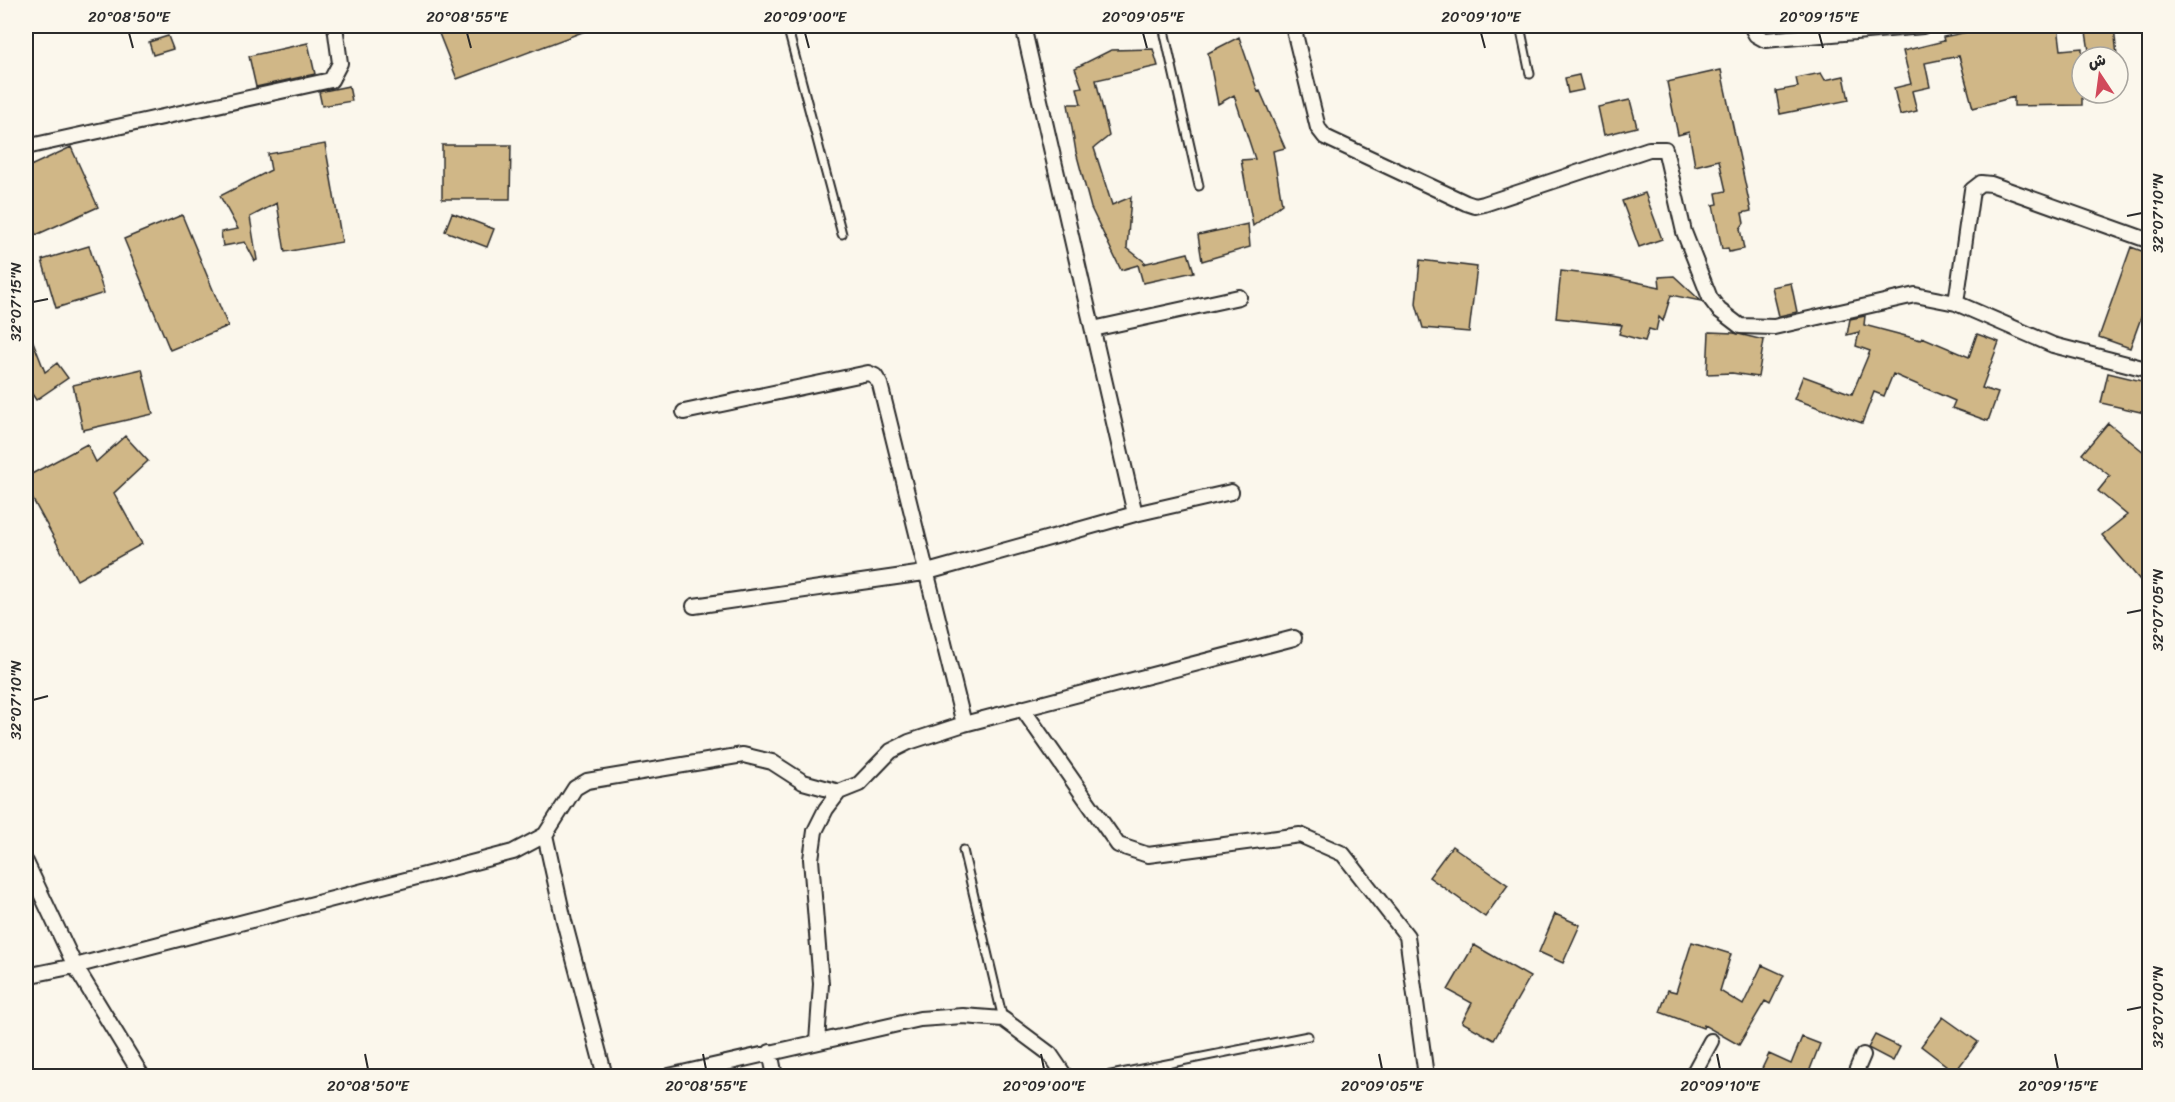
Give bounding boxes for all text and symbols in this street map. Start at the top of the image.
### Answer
text: 20°08'50"E [88,4,172,30]
text: 20°08'55"E [426,4,509,30]
text: 20°09'00"E [764,4,848,30]
text: 20°09'05"E [1102,4,1186,30]
text: 20°09'10"E [1441,4,1522,30]
text: 20°09'15"E [1780,4,1860,30]
north arrow [2070,45,2130,105]
text: ش [2085,45,2109,77]
text: 32°07'10"N [2145,173,2171,253]
text: 32°07'15"N [3,262,29,342]
text: 32°07'05"N [2145,568,2171,651]
text: 32°07'10"N [3,660,29,740]
text: 32°07'00"N [2145,965,2171,1048]
text: 20°08'50"E [327,1073,411,1099]
text: 20°08'55"E [665,1073,748,1099]
text: 20°09'00"E [1003,1073,1087,1099]
text: 20°09'05"E [1341,1073,1425,1099]
text: 20°09'10"E [1680,1073,1761,1099]
text: 20°09'15"E [2019,1073,2099,1099]

